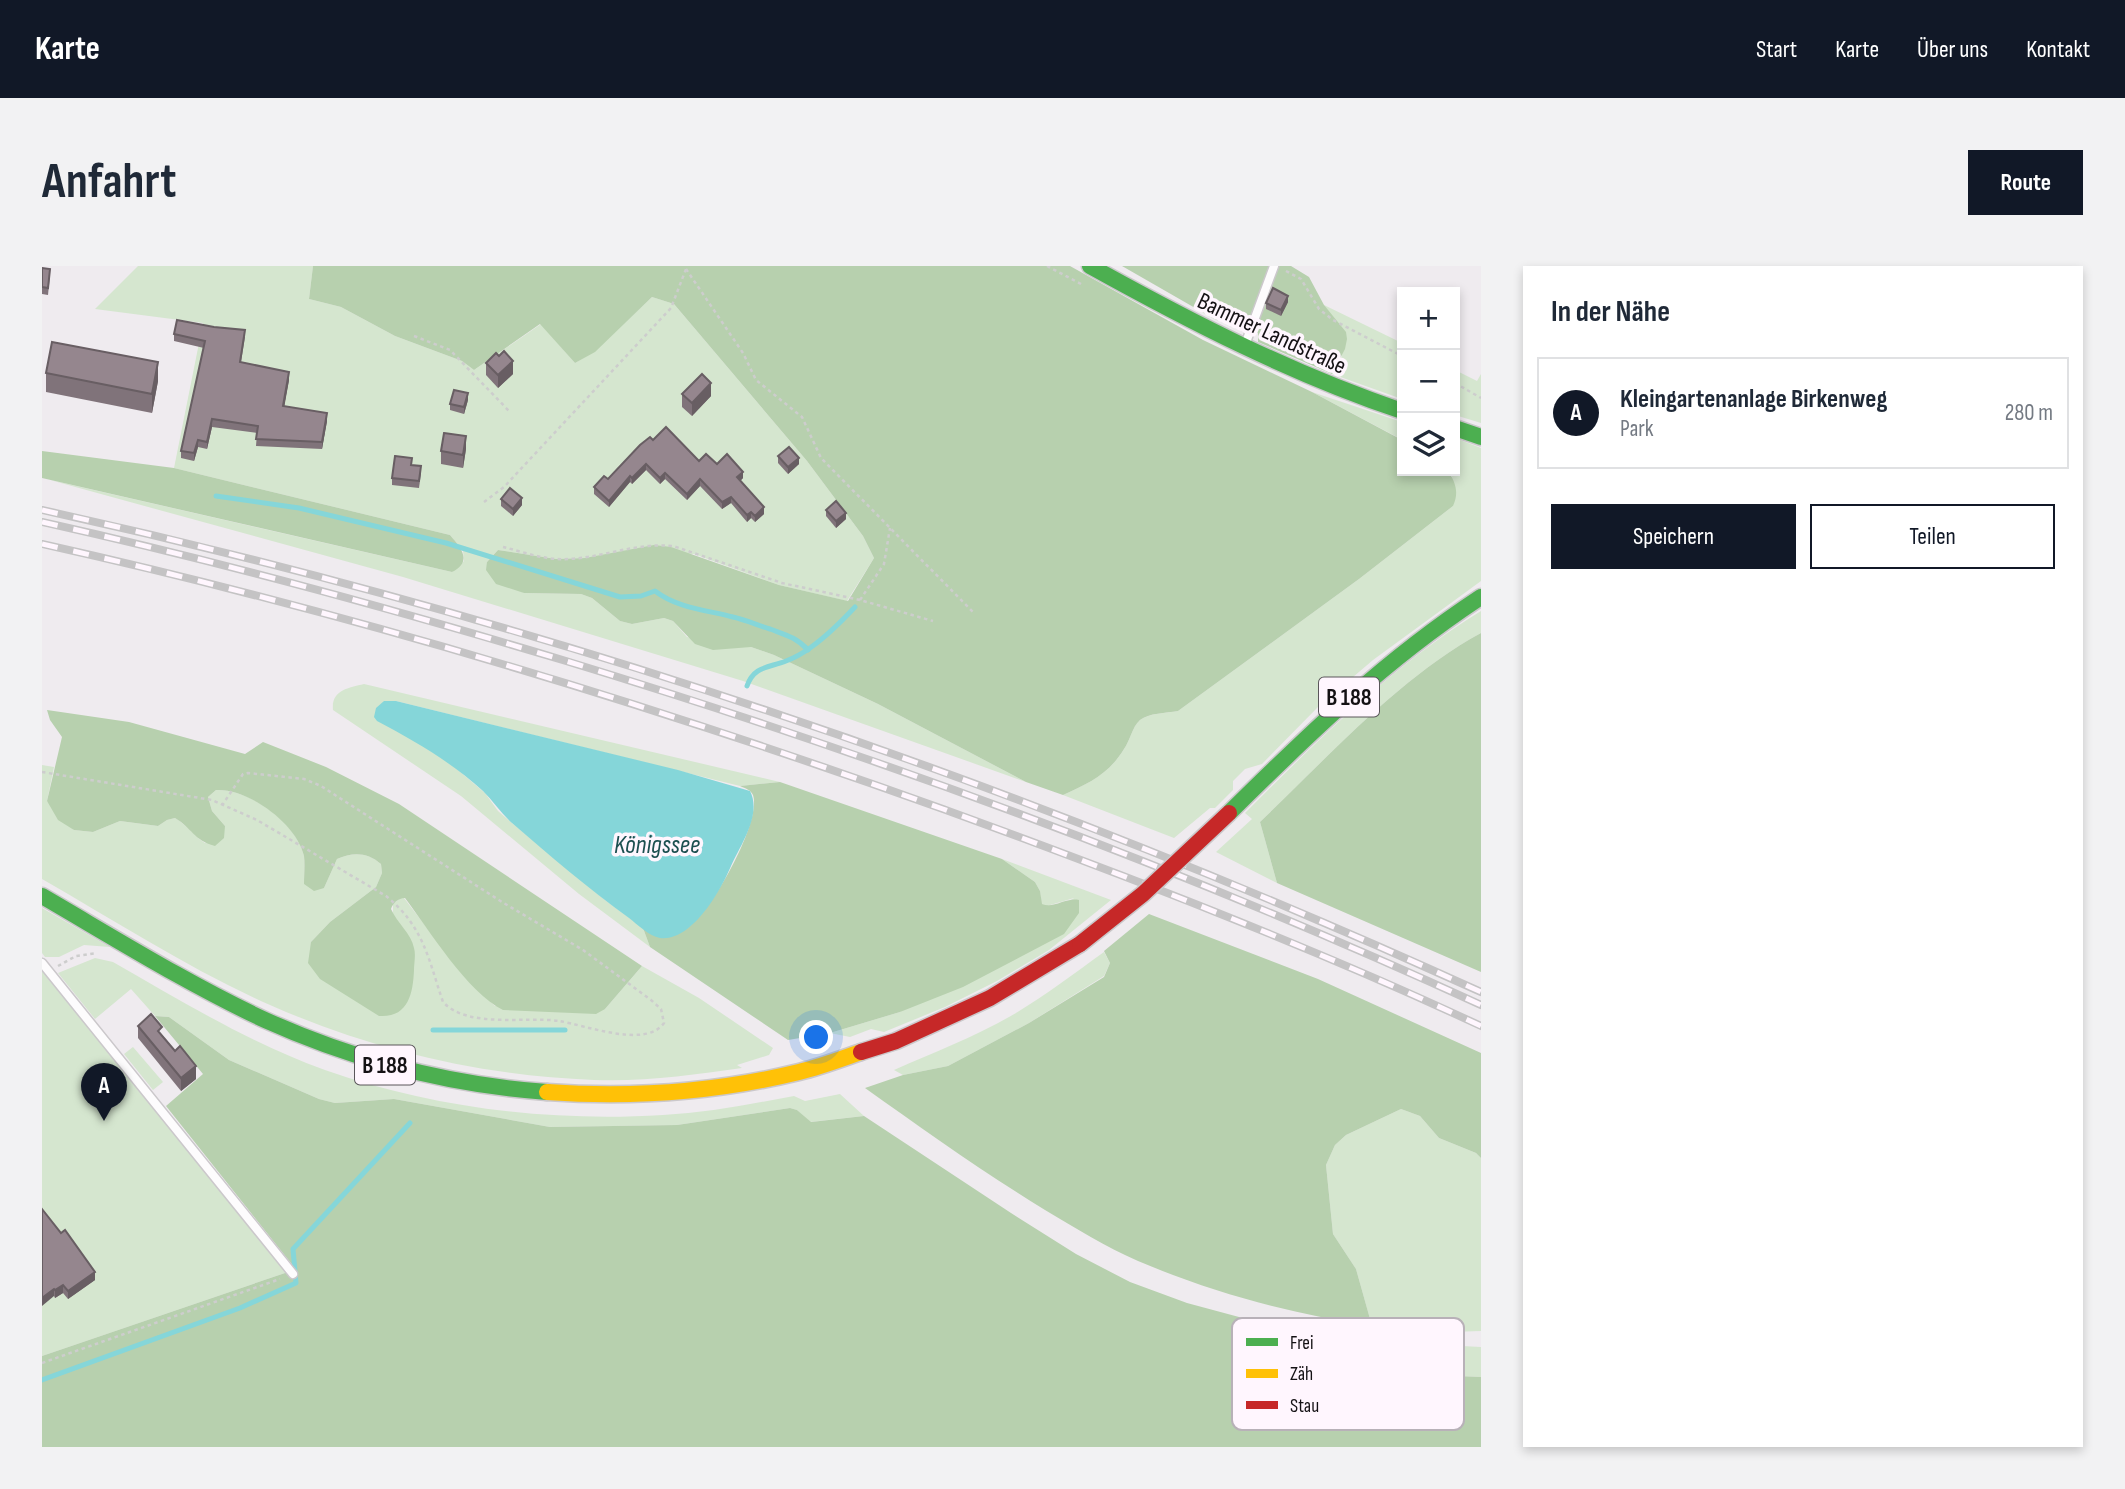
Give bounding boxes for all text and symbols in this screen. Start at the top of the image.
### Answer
text: Karte [35,29,100,69]
text: Start [1756,35,1797,64]
text: Karte [1835,35,1879,64]
text: Über uns [1917,35,1988,64]
text: Kontakt [2026,35,2090,64]
button: Route [1968,150,2083,215]
text: Anfahrt [42,153,176,212]
street label: Bammer Landstraße [1193,286,1351,381]
map controls [1397,287,1460,476]
button: + [1397,287,1460,350]
text: In der Nähe [1551,294,1670,330]
button: − [1397,350,1460,413]
text: Kleingartenanlage Birkenweg [1620,384,1887,415]
text: A [1571,399,1581,427]
text: 280 m [2005,399,2053,427]
button: layers [1397,413,1460,476]
text: Park [1620,415,1654,443]
button: Speichern [1551,504,1796,569]
button: Teilen [1810,504,2055,569]
road number: B 188 [1319,678,1379,716]
water label: Königssee [614,830,700,861]
your location [799,1020,833,1054]
road number: B 188 [355,1045,415,1084]
pin: A [81,1063,127,1121]
legend [1232,1318,1464,1430]
text: Frei [1290,1332,1314,1355]
text: Zäh [1290,1363,1313,1386]
text: Stau [1290,1395,1319,1418]

